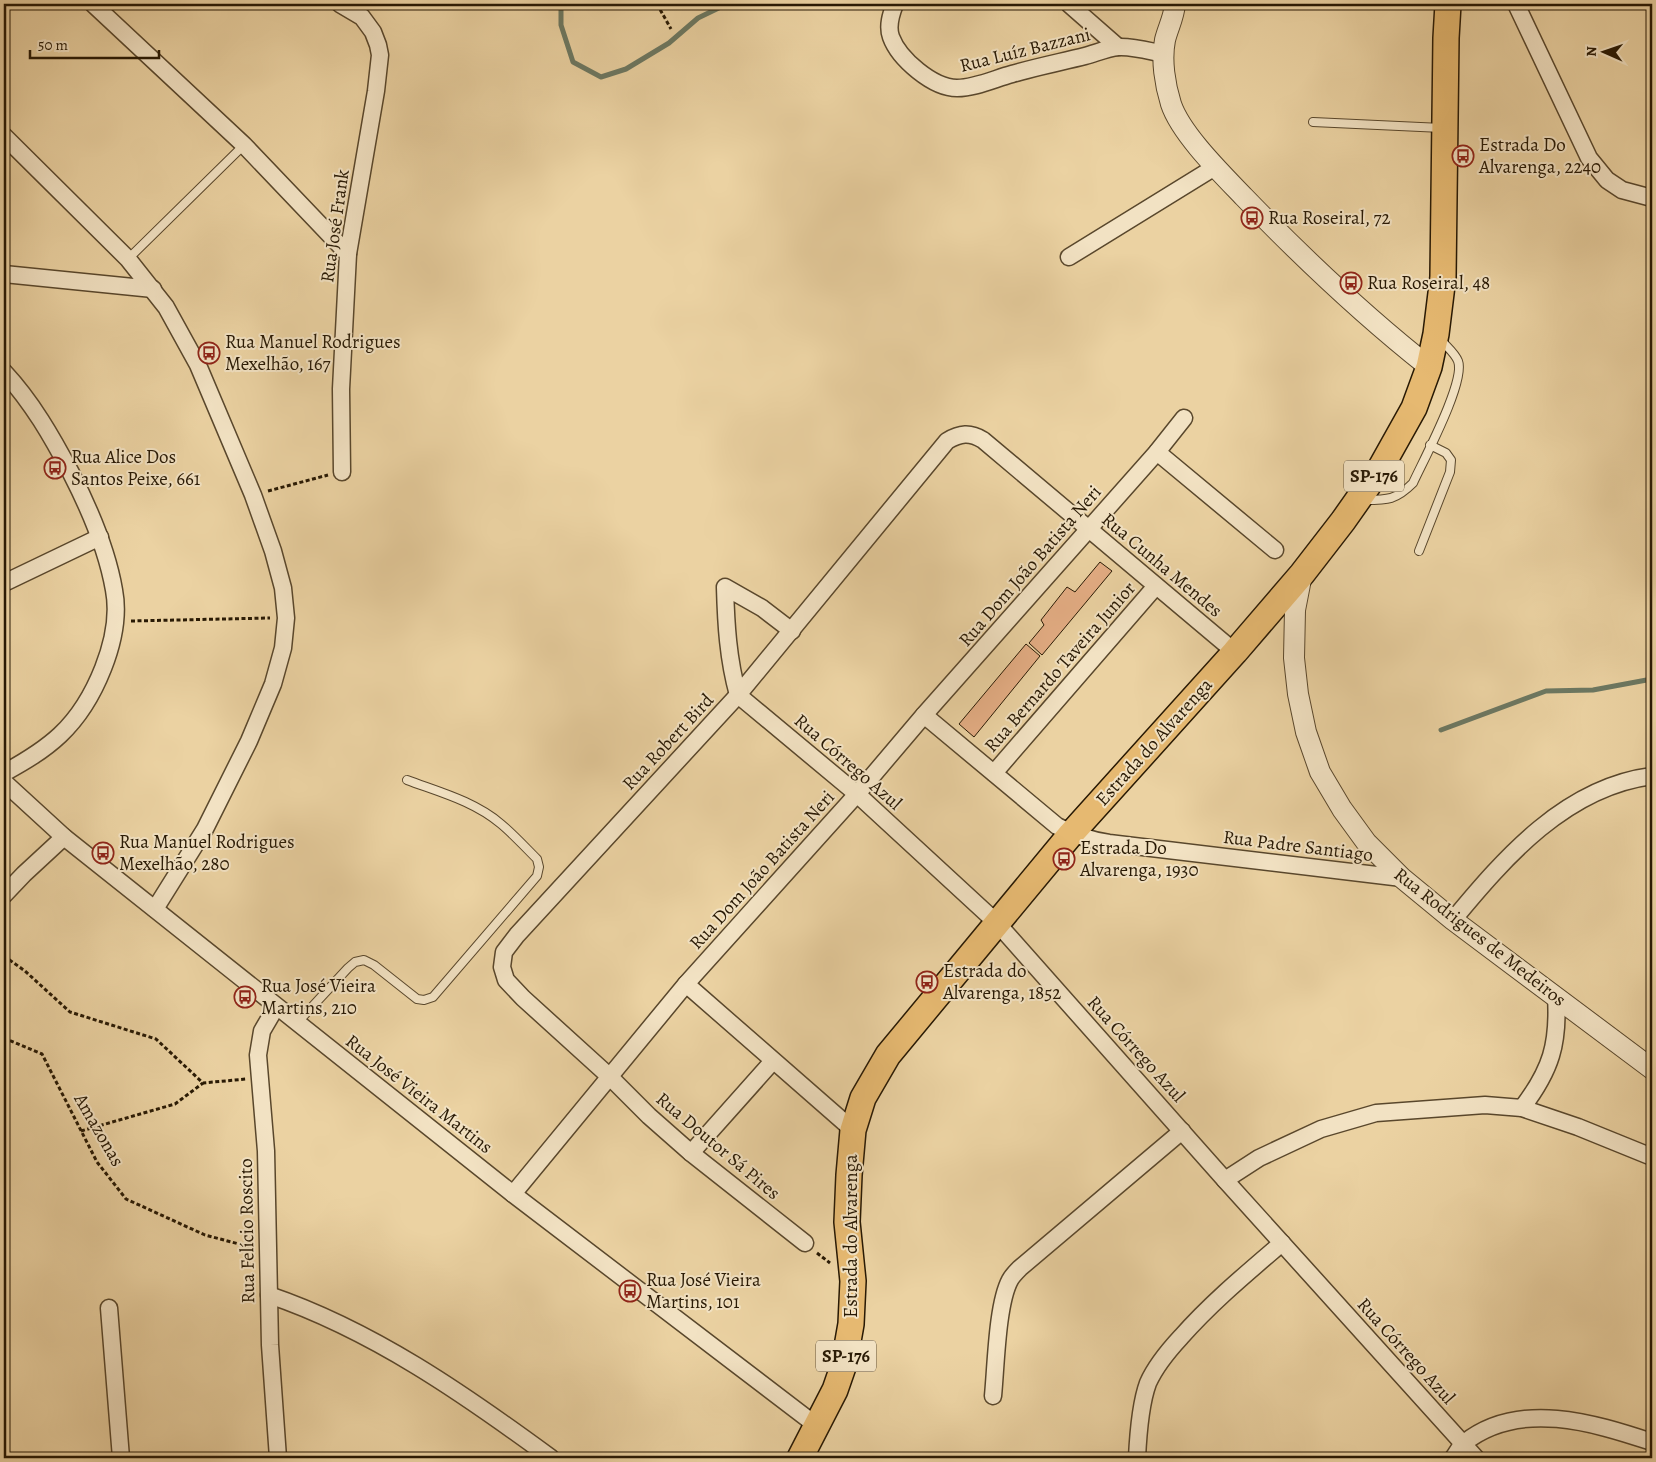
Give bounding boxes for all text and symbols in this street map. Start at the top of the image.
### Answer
street label: Rua Luíz Bazzani [957,21,1093,79]
scale bar [30,28,159,60]
north arrow [1578,28,1628,78]
text: 50 m [38,35,68,55]
text: N [1582,46,1601,57]
place label: Estrada Do Alvarenga, 2240 [1478,132,1601,180]
bus stop icon: Estrada Do Alvarenga, 2240 [1451,144,1475,168]
street label: Rua José Frank [314,167,356,284]
place label: Rua Roseiral, 72 [1268,205,1391,231]
bus stop icon: Rua Roseiral, 72 [1240,206,1264,230]
place label: Rua Roseiral, 48 [1367,270,1490,296]
bus stop icon: Rua Roseiral, 48 [1339,271,1363,295]
place label: Rua Manuel Rodrigues Mexelhão, 167 [225,329,401,377]
bus stop icon: Rua Manuel Rodrigues Mexelhão, 167 [197,341,221,365]
place label: Rua Alice Dos Santos Peixe, 661 [71,444,201,492]
bus stop icon: Rua Alice Dos Santos Peixe, 661 [43,456,67,480]
road number: SP-176 [1344,461,1404,492]
street label: Rua Dom João Batista Neri [953,480,1107,652]
street label: Rua Cunha Mendes [1096,507,1228,623]
street label: Rua Bernardo Taveira Junior [978,576,1142,758]
street label: Estrada do Alvarenga [1090,672,1219,812]
street label: Rua Robert Bird [616,687,720,796]
street label: Rua Córrego Azul [788,708,908,816]
street label: Rua Dom João Batista Neri [683,785,841,955]
street label: Rua Padre Santiago [1222,824,1374,868]
place label: Rua Manuel Rodrigues Mexelhão, 280 [119,829,295,877]
place label: Estrada Do Alvarenga, 1930 [1079,835,1199,883]
bus stop icon: Rua Manuel Rodrigues Mexelhão, 280 [91,841,115,865]
bus stop icon: Estrada Do Alvarenga, 1930 [1052,847,1076,871]
street label: Rua Rodrigues de Medeiros [1388,862,1572,1012]
place label: Estrada do Alvarenga, 1852 [942,958,1061,1006]
bus stop icon: Estrada do Alvarenga, 1852 [915,970,939,994]
place label: Rua José Vieira Martins, 210 [261,973,376,1021]
bus stop icon: Rua José Vieira Martins, 210 [233,985,257,1009]
street label: Rua Córrego Azul [1081,990,1191,1108]
street label: Rua José Vieira Martins [340,1028,498,1160]
street label: Rua Doutor Sá Pires [650,1086,786,1206]
street label: Amazonas [67,1088,130,1171]
street label: Estrada do Alvarenga [838,1154,864,1318]
street label: Rua Felício Roscito [233,1158,261,1304]
place label: Rua José Vieira Martins, 101 [646,1267,761,1315]
bus stop icon: Rua José Vieira Martins, 101 [618,1279,642,1303]
street label: Rua Córrego Azul [1351,1292,1461,1410]
road number: SP-176 [816,1340,876,1372]

